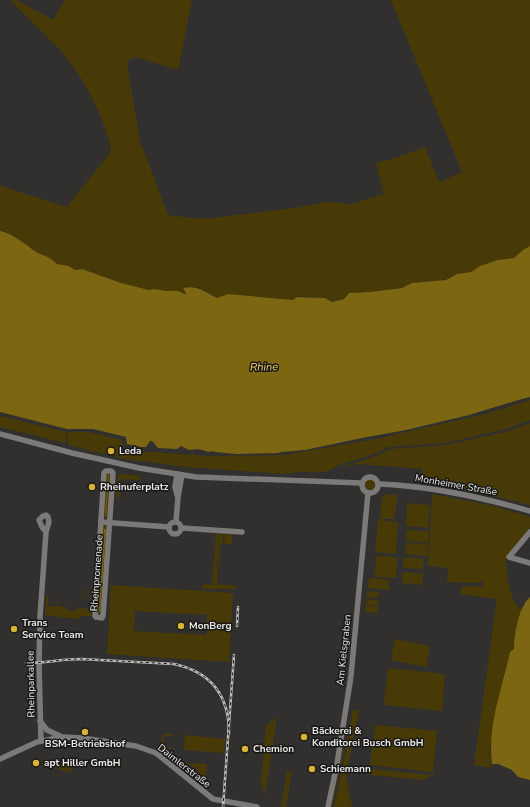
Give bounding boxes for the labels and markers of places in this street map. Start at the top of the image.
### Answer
place label: Leda [119,444,141,458]
marker: Leda [106,446,116,456]
place label: Rheinuferplatz [100,480,169,494]
marker: Rheinuferplatz [87,482,97,492]
place label: Trans Service Team [22,616,84,642]
place label: MonBerg [189,619,231,633]
marker: MonBerg [176,621,186,631]
marker: Trans Service Team [9,624,19,634]
place label: Bäckerei & Konditorei Busch GmbH [312,724,423,750]
marker: BSM-Betriebshof [80,727,90,737]
marker: Bäckerei & Konditorei Busch GmbH [299,732,309,742]
place label: BSM-Betriebshof [45,737,126,751]
place label: Chemion [253,742,294,756]
marker: Chemion [240,744,250,754]
place label: apt Hiller GmbH [44,756,120,770]
marker: apt Hiller GmbH [31,758,41,768]
place label: Schiemann [320,762,371,776]
marker: Schiemann [307,764,317,774]

